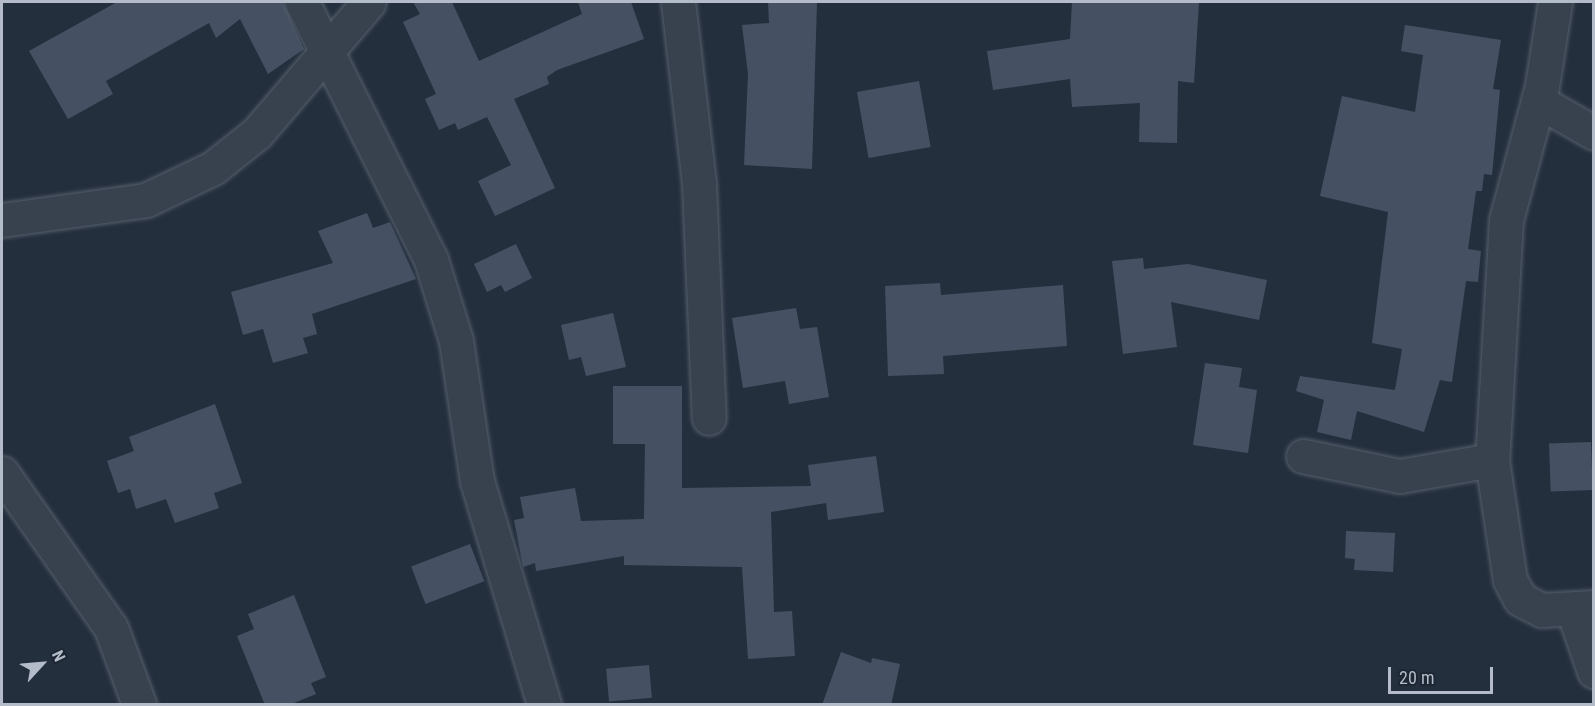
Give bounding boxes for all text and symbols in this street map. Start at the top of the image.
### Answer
north arrow [12,634,72,694]
text: N [48,647,69,664]
scale bar [1391,655,1496,693]
text: 20 m [1399,667,1434,688]

